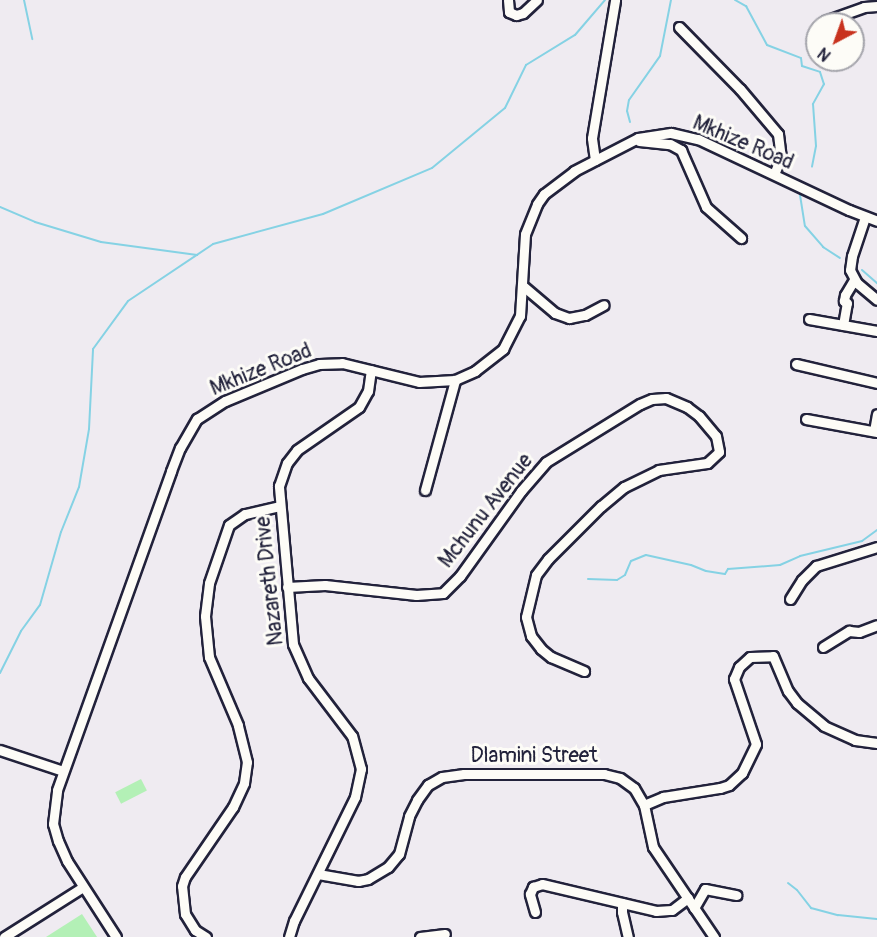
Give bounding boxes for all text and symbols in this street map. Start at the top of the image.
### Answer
north arrow [805,12,865,72]
text: N [814,43,835,65]
street label: Mkhize Road [689,110,797,176]
street label: Mkhize Road [207,338,315,402]
street label: Mchunu Avenue [434,449,538,573]
street label: Nazareth Drive [251,515,289,647]
street label: Dlamini Street [470,743,598,769]

